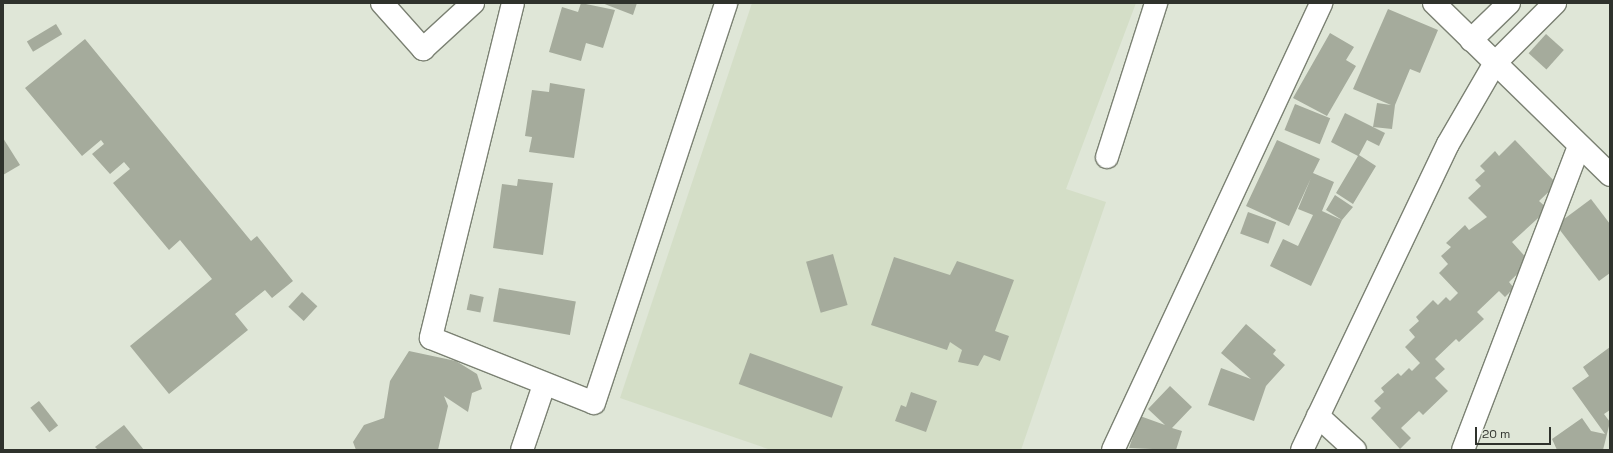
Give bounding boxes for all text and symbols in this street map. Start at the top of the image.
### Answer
scale bar [1477,419,1553,445]
text: 20 m [1482,426,1510,442]

